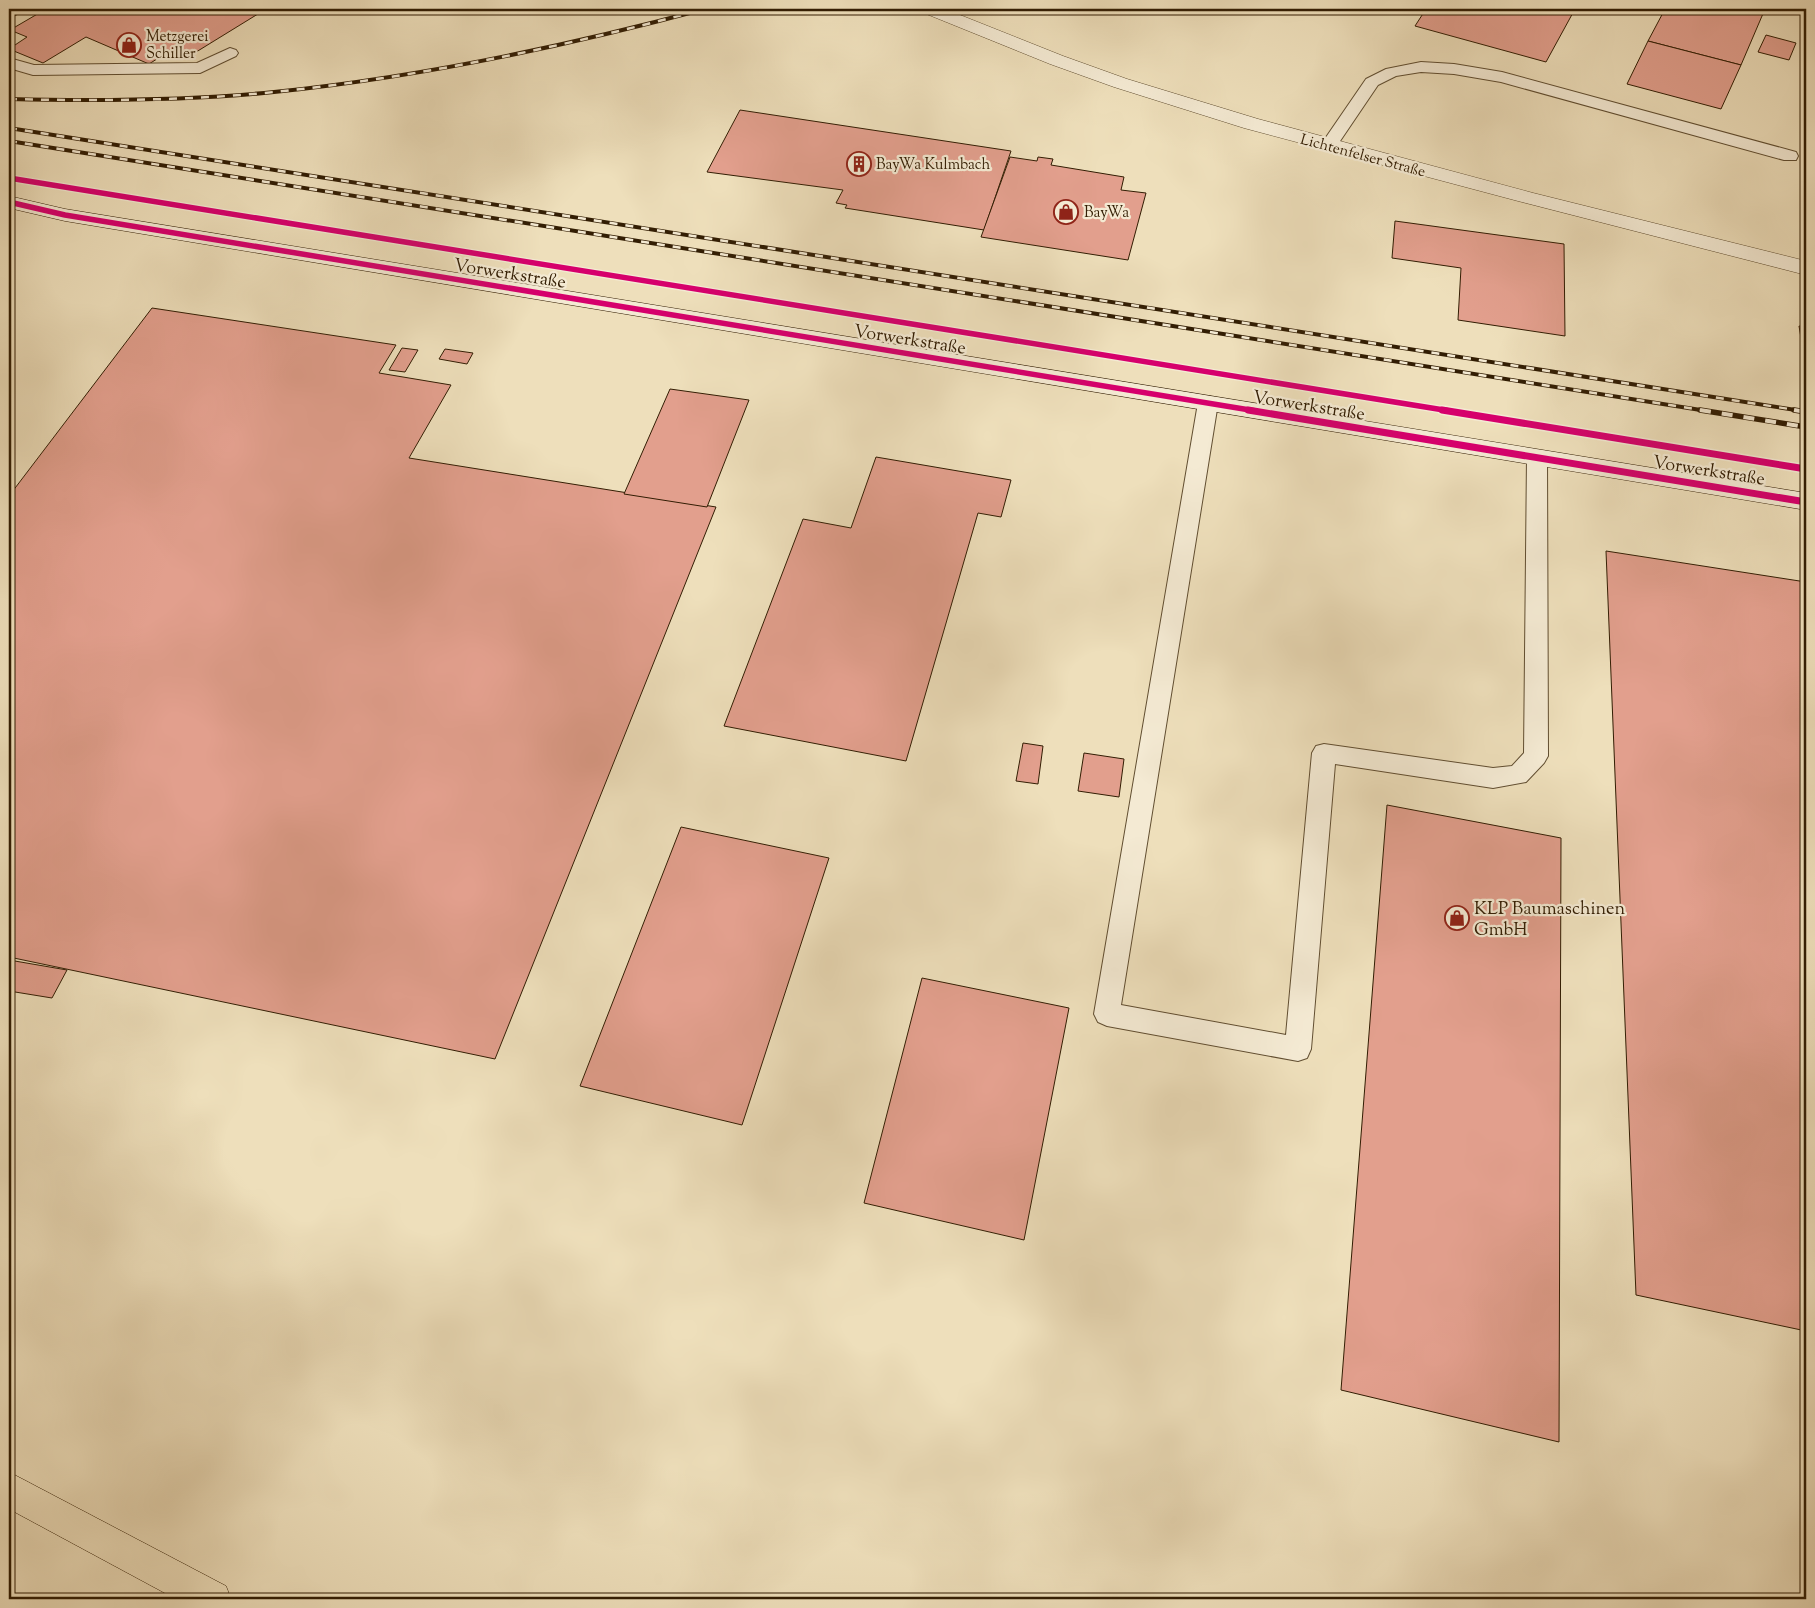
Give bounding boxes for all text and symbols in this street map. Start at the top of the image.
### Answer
place label: Metzgerei Schiller [146,27,208,65]
shop icon: Metzgerei Schiller [116,32,142,58]
street label: Lichtenfelser Straße [1298,130,1428,183]
building icon: BayWa Kulmbach [846,151,872,177]
place label: BayWa Kulmbach [876,155,991,176]
shop icon: BayWa [1053,199,1079,225]
place label: BayWa [1084,203,1129,224]
street label: Vorwerkstraße [452,253,568,297]
street label: Vorwerkstraße [852,319,968,363]
street label: Vorwerkstraße [1251,385,1367,429]
street label: Vorwerkstraße [1651,450,1767,494]
place label: KLP Baumaschinen GmbH [1474,897,1625,944]
shop icon: KLP Baumaschinen GmbH [1444,905,1470,931]

